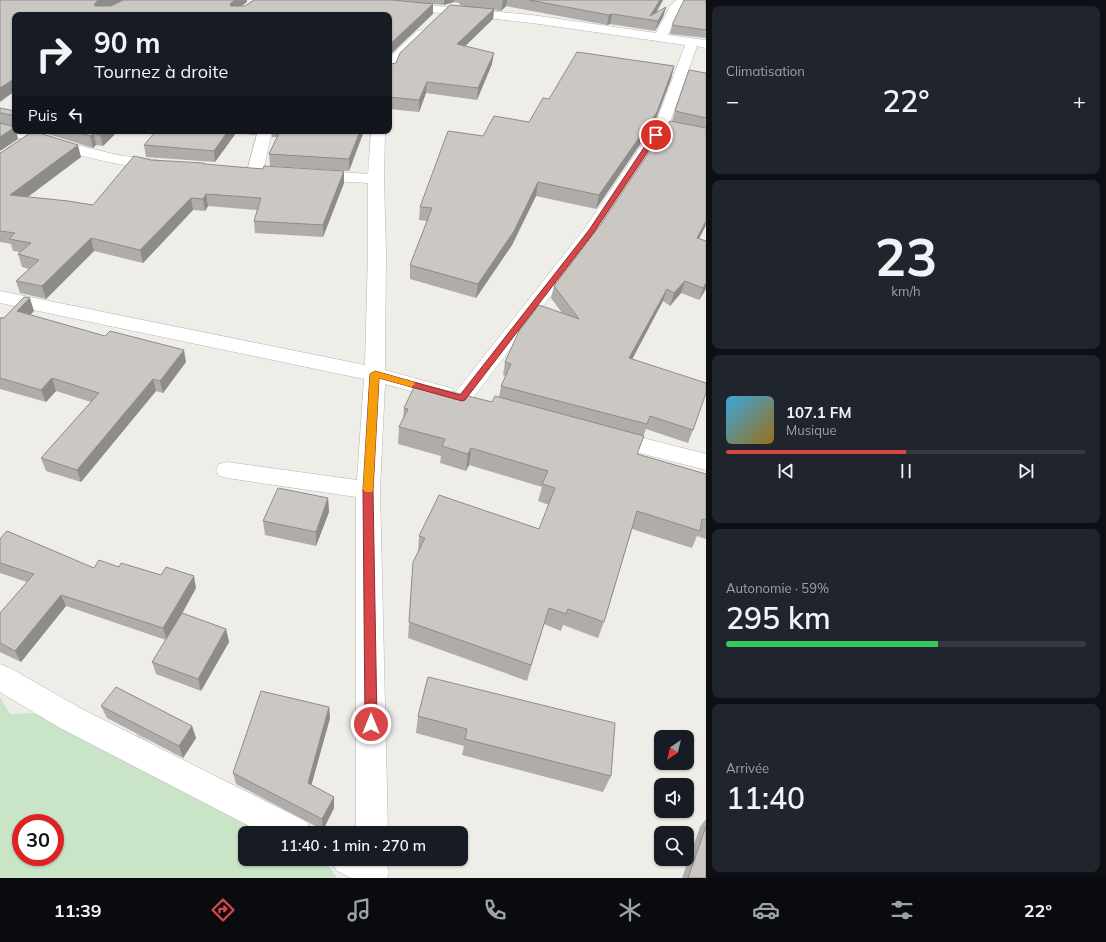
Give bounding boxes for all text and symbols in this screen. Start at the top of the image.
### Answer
text: 90 m [94,25,160,60]
icon: right [28,28,80,80]
text: Tournez à droite [94,60,228,83]
text: Climatisation [726,63,805,79]
text: 22° [882,82,930,120]
text: − [726,87,739,115]
text: + [1073,87,1086,115]
icon: left [65,104,87,126]
text: Puis [28,106,57,125]
pin [639,118,673,152]
icon: arrive [645,124,667,146]
text: 23 [875,224,937,289]
text: km/h [891,283,921,299]
text: 107.1 FM [786,403,851,422]
text: Musique [786,422,837,438]
icon: previous [775,460,797,482]
icon: pause [895,460,917,482]
icon: next [1015,460,1037,482]
text: Autonomie · 59% [726,580,829,596]
text: 295 km [726,599,831,637]
position arrow [350,703,392,745]
north arrow [654,730,694,770]
map controls [654,730,694,866]
text: Arrivée [726,760,769,776]
button: sound [654,778,694,818]
text: 11:40 [726,779,805,817]
speed limit sign: 30 [12,814,64,866]
button: search [654,826,694,866]
text: 11:40 · 1 min · 270 m [280,836,426,855]
icon: directions [209,896,237,924]
icon: music [345,896,373,924]
icon: phone [481,896,509,924]
icon: climate [616,896,644,924]
icon: car [752,896,780,924]
icon: filters [888,896,916,924]
text: 11:39 [54,899,102,922]
text: 22° [1024,899,1052,922]

